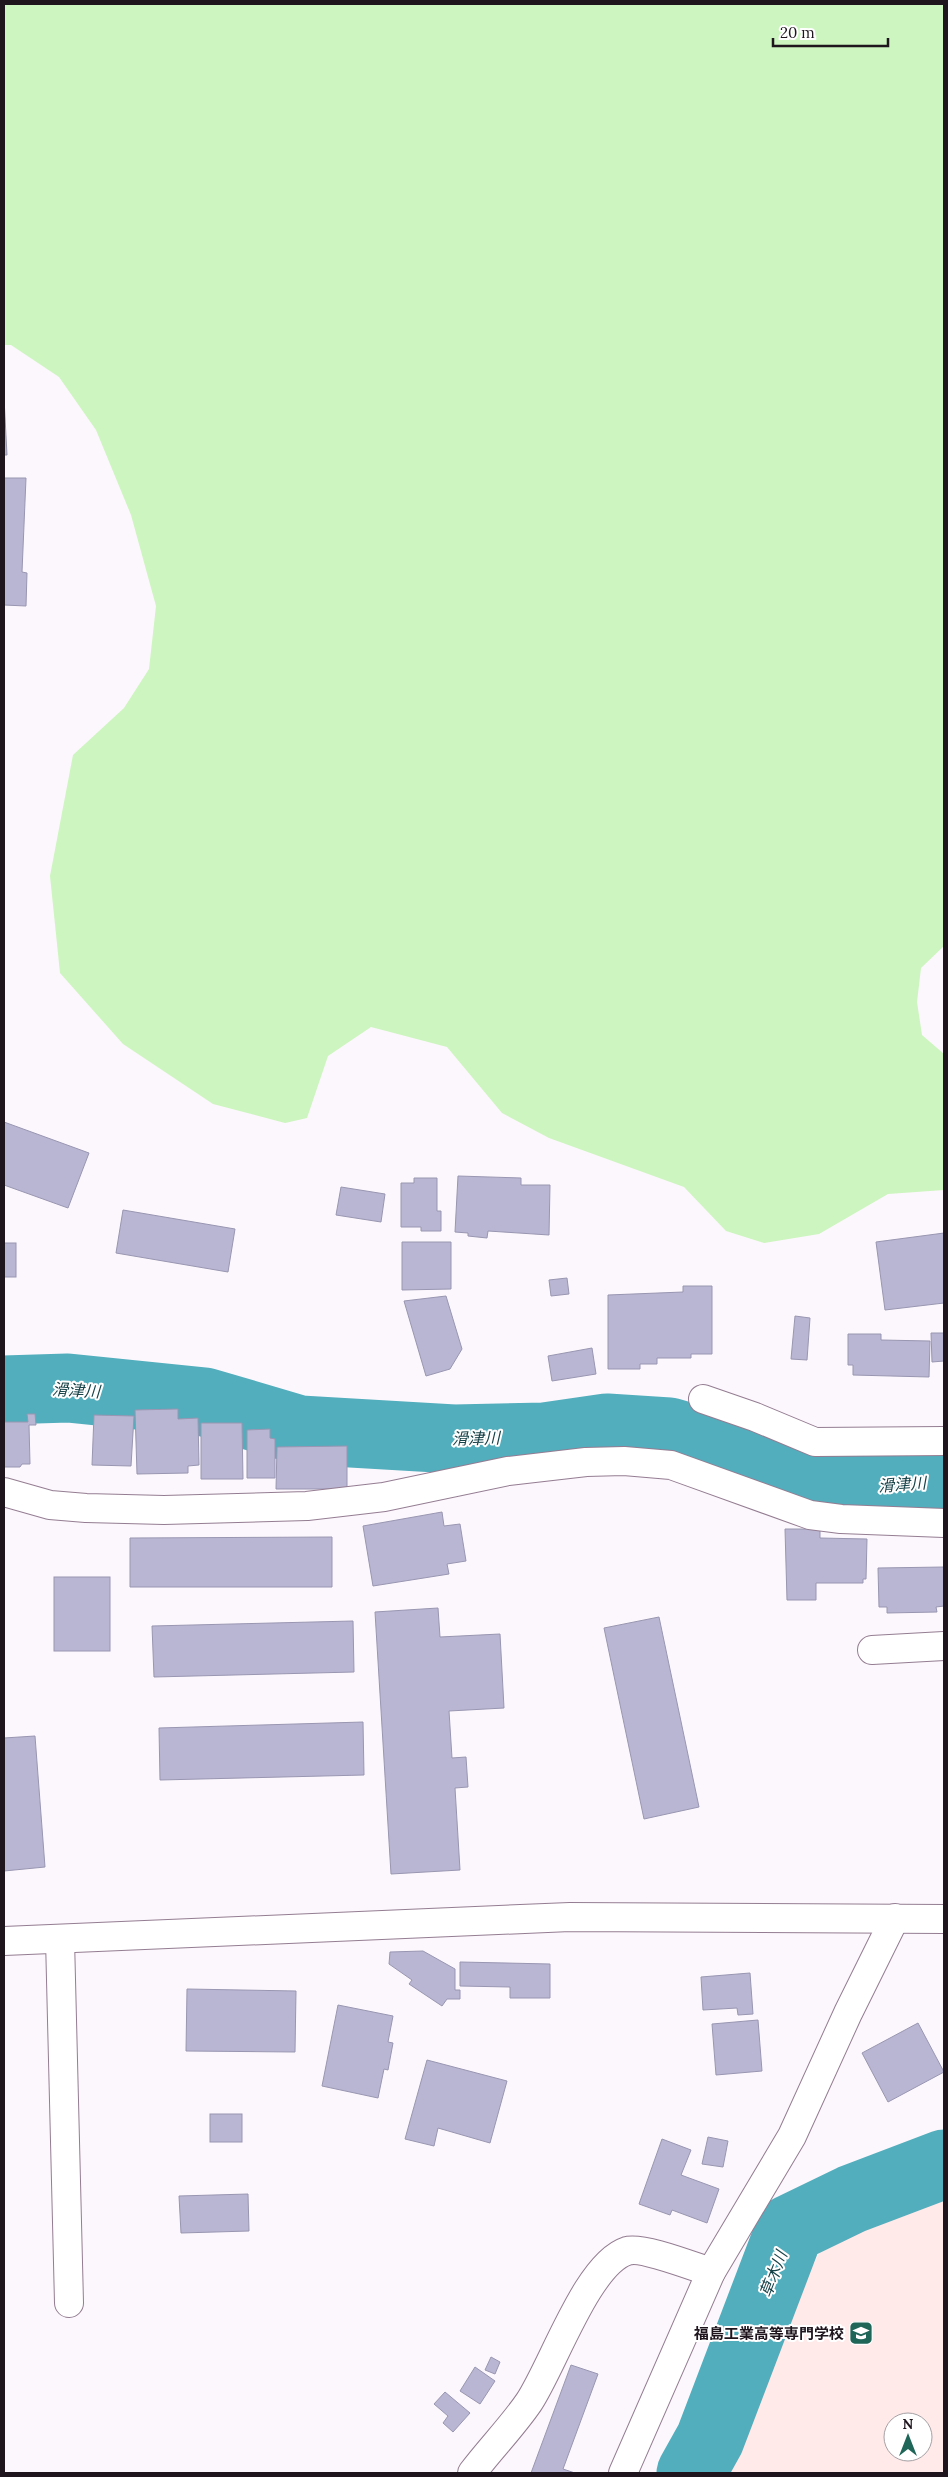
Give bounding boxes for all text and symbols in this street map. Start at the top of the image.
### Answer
scale bar [773,15,888,47]
text: 20 m [780,23,815,42]
water label: 滑津川 [52,1379,102,1401]
water label: 滑津川 [452,1428,502,1448]
water label: 滑津川 [877,1472,929,1496]
water label: 草木川 [755,2246,792,2300]
school or university icon: 福島工業高等専門学校 [848,2320,874,2346]
place label: 福島工業高等専門学校 [693,2324,844,2343]
north arrow [883,2412,933,2462]
text: N [903,2415,914,2433]

